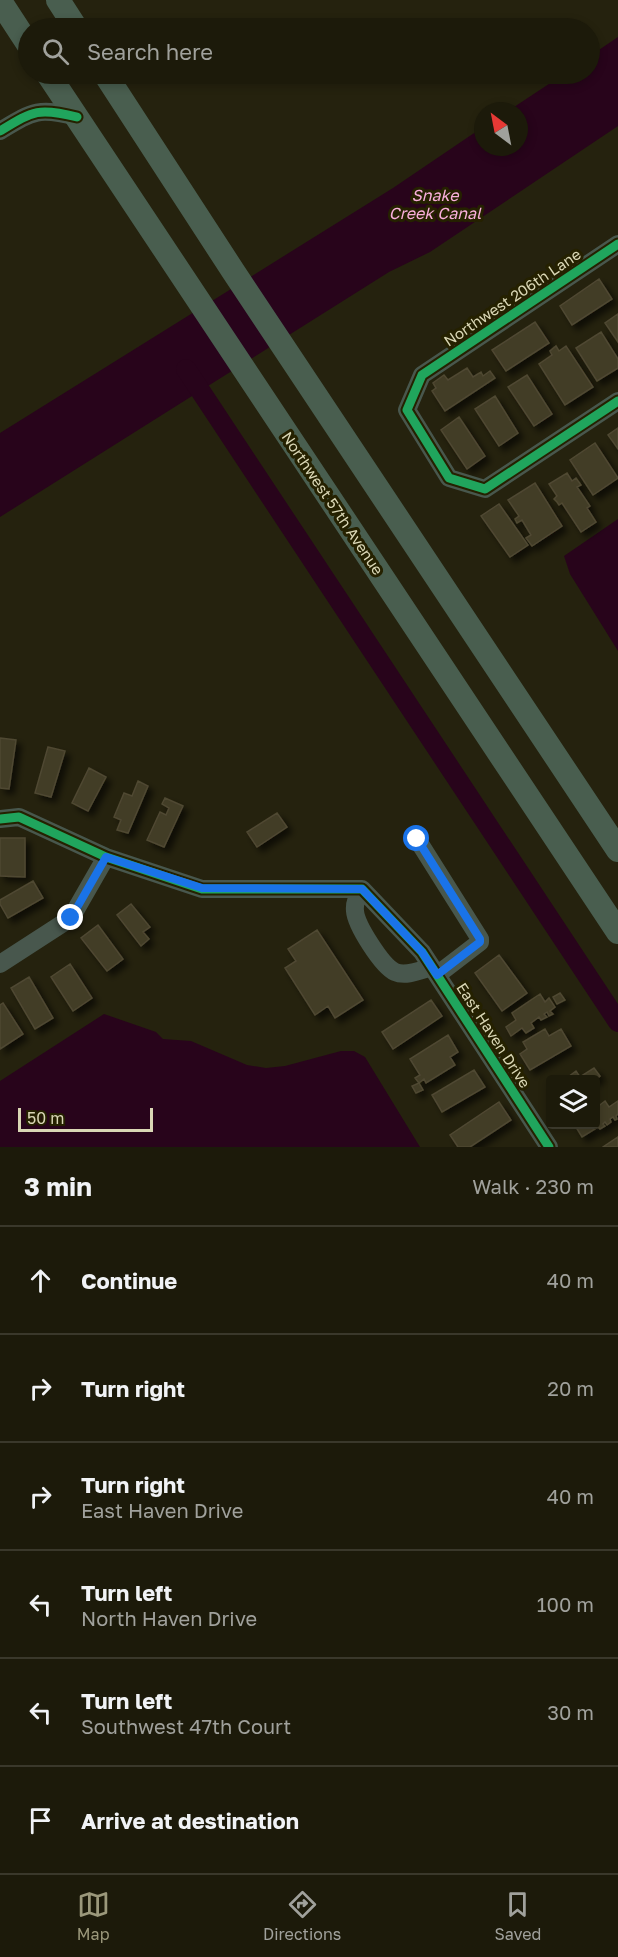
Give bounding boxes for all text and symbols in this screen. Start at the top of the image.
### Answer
search box [18,18,600,84]
icon: search [39,35,72,68]
text: Search here [87,38,213,65]
north arrow [474,102,528,156]
water label: Snake Creek Canal [389,185,482,223]
street label: Northwest 206th Lane [440,244,584,350]
street label: Northwest 57th Avenue [278,428,388,578]
route start [403,825,429,851]
route end [57,904,83,930]
street label: East Haven Drive [453,979,535,1091]
map controls [546,1075,600,1129]
button: layers [546,1075,600,1129]
scale bar [18,1105,153,1132]
text: 50 m [27,1108,64,1128]
text: 3 min [24,1171,92,1202]
text: Walk · 230 m [472,1174,594,1198]
icon: ahead [24,1264,57,1297]
text: Continue [81,1267,177,1294]
text: 40 m [547,1268,594,1292]
icon: right [24,1372,57,1405]
text: Turn right [81,1375,185,1402]
text: 20 m [547,1376,594,1400]
text: Turn right [81,1471,185,1498]
icon: right [24,1480,57,1513]
text: 40 m [547,1484,594,1508]
text: East Haven Drive [81,1498,243,1522]
text: Turn left [81,1579,172,1606]
icon: left [24,1588,57,1621]
text: 100 m [537,1592,594,1616]
text: North Haven Drive [81,1606,257,1630]
text: Turn left [81,1687,172,1714]
icon: left [24,1696,57,1729]
text: 30 m [547,1700,594,1724]
text: Southwest 47th Court [81,1714,291,1738]
icon: arrive [24,1804,57,1837]
text: Arrive at destination [81,1807,299,1834]
tab: Map [77,1888,110,1944]
tab: Directions [263,1888,341,1944]
tab: Saved [495,1888,541,1944]

